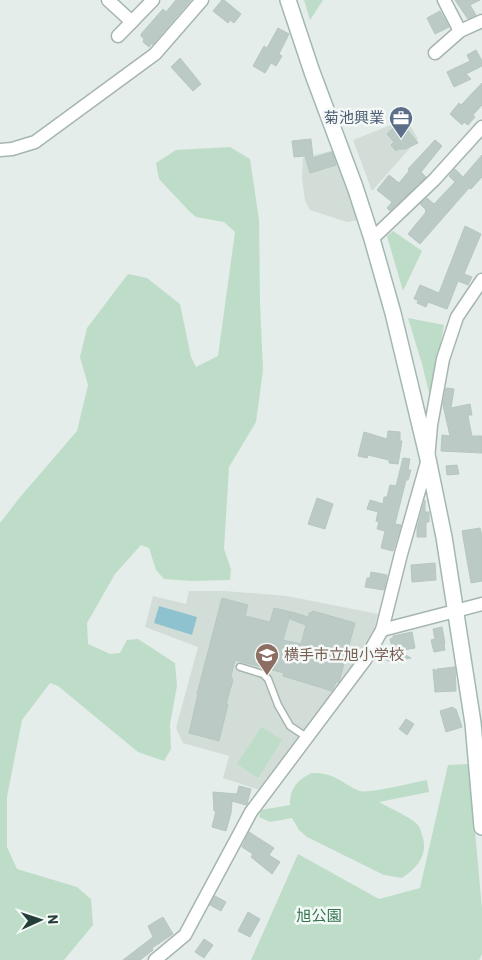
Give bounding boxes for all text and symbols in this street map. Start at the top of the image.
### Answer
office icon: 菊池興業 [388,105,414,139]
place label: 菊池興業 [324,108,384,126]
school or university icon: 横手市立旭小学校 [254,642,280,676]
place label: 横手市立旭小学校 [284,645,404,663]
north arrow [15,895,65,945]
park label: 旭公園 [296,906,342,924]
text: N [45,914,62,924]

